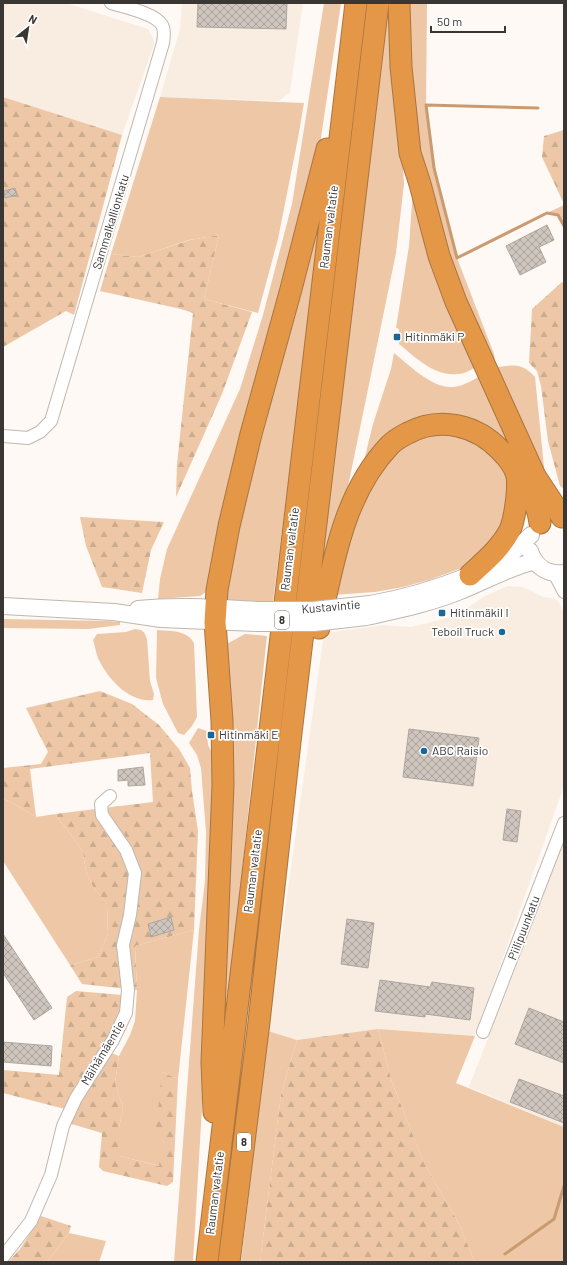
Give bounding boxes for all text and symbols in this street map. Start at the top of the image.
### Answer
north arrow [8,8,48,48]
scale bar [431,8,505,34]
text: N [27,11,40,26]
text: 50 m [437,14,462,28]
street label: Sammalkallionkatu [89,173,131,271]
street label: Rauman valtatie [316,185,340,269]
place label: Hitinmäki P [405,329,464,343]
marker: Hitinmäki P [392,332,402,342]
street label: Rauman valtatie [277,507,301,591]
street label: Kustavintie [301,596,361,616]
place label: HitinmäkiI I [450,605,509,619]
marker: HitinmäkiI I [437,608,447,618]
road number: 8 [275,611,289,629]
place label: Teboil Truck [431,624,494,638]
marker: Teboil Truck [497,627,507,637]
place label: Hitinmäki E [219,727,279,741]
marker: Hitinmäki E [206,730,216,740]
place label: ABC Raisio [432,743,488,757]
marker: ABC Raisio [419,746,429,756]
street label: Rauman valtatie [240,829,264,913]
street label: Piilipuunkatu [504,893,542,962]
street label: Mäihämäentie [77,1018,127,1087]
road number: 8 [237,1133,251,1151]
street label: Rauman valtatie [202,1151,226,1235]

